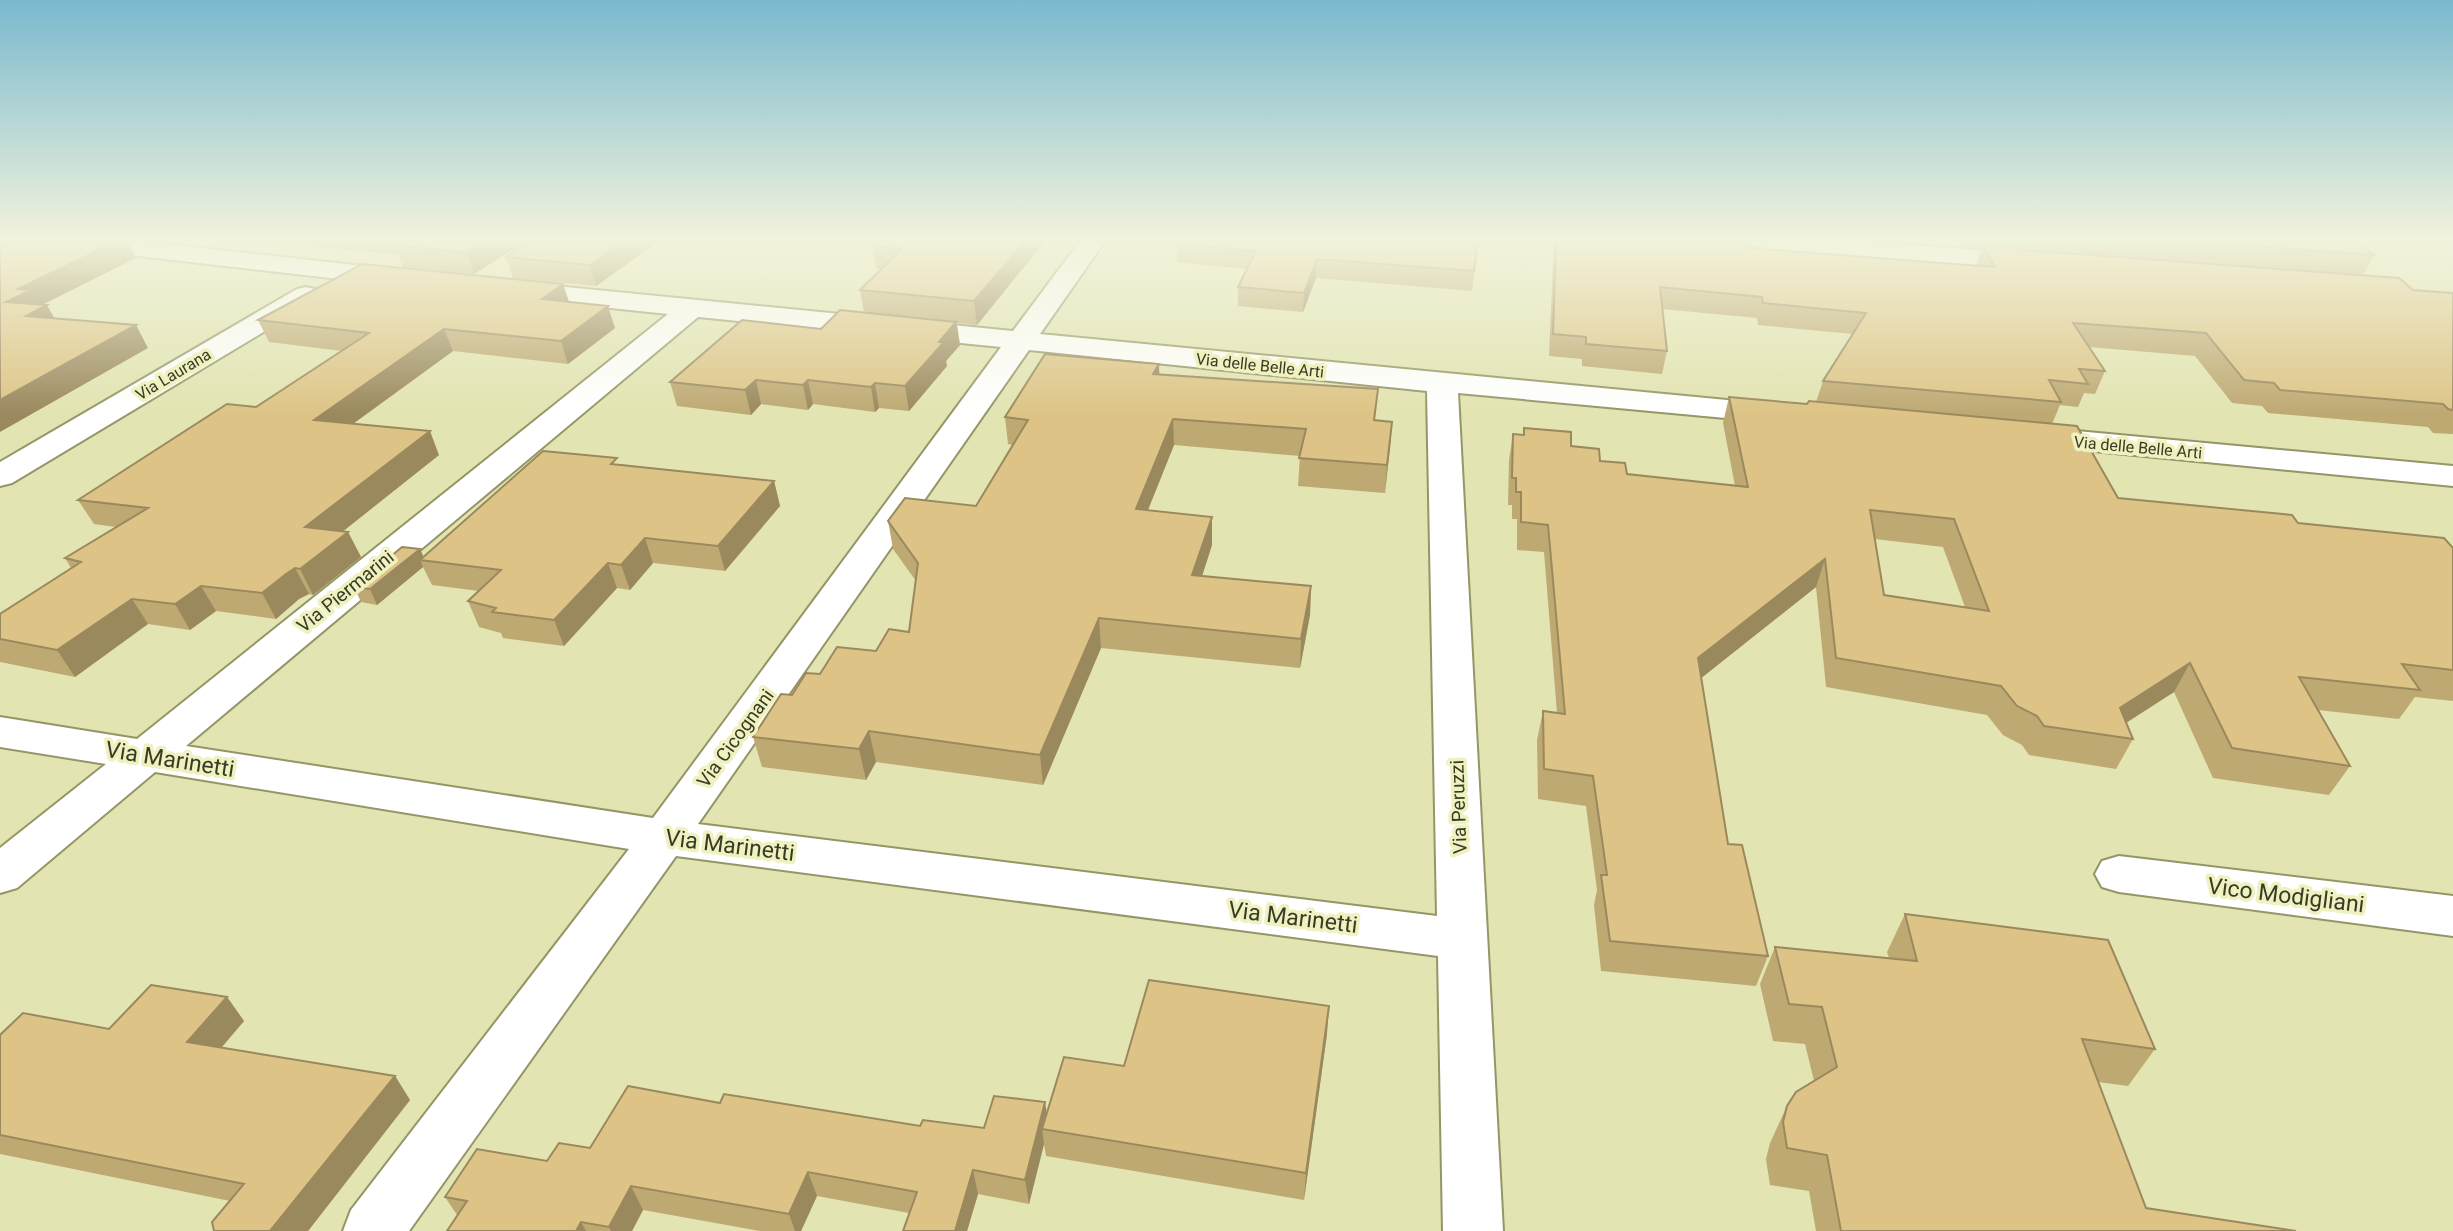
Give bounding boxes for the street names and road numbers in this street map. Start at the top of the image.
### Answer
street label: Via Laurana [132,345,214,404]
street label: Via delle Belle Arti [1195,349,1325,382]
street label: Via delle Belle Arti [2073,432,2203,463]
street label: Via Piermarini [292,545,398,637]
street label: Via Cicognani [692,685,779,792]
street label: Via Marinetti [104,736,236,783]
street label: Via Peruzzi [1445,760,1472,854]
street label: Via Marinetti [664,824,796,867]
street label: Vico Modigliani [2206,872,2366,919]
street label: Via Marinetti [1227,896,1359,939]

